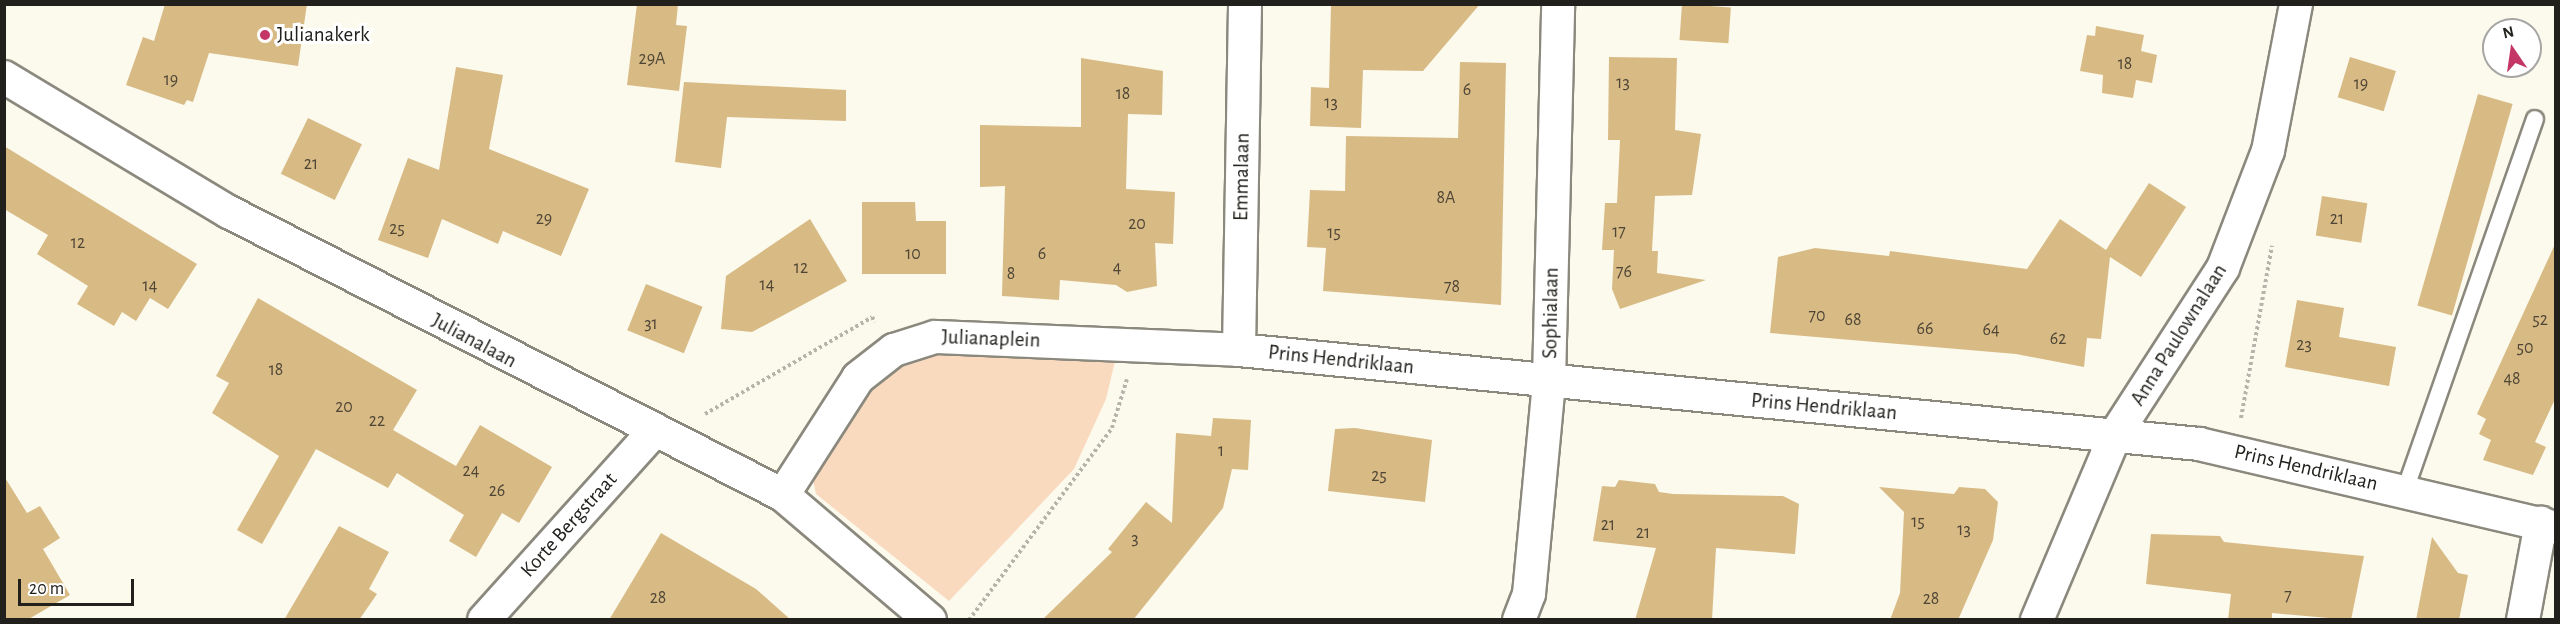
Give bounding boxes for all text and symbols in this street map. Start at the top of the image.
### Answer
north arrow [2482,18,2542,78]
place label: Julianakerk [277,22,370,48]
text: N [2501,23,2516,41]
marker: Julianakerk [258,28,272,42]
house number: 29A [638,48,666,70]
house number: 18 [2118,53,2132,75]
house number: 19 [164,69,178,91]
house number: 13 [1616,72,1630,94]
house number: 19 [2354,73,2368,95]
house number: 6 [1463,79,1471,101]
house number: 18 [1116,83,1130,105]
house number: 13 [1324,92,1338,114]
street label: Emmalaan [1229,133,1255,221]
house number: 21 [304,153,318,175]
house number: 8A [1437,187,1455,209]
house number: 29 [536,208,552,230]
house number: 21 [2330,208,2344,230]
house number: 20 [1128,213,1146,235]
house number: 25 [389,218,405,240]
house number: 17 [1612,221,1626,243]
house number: 15 [1327,222,1341,244]
house number: 12 [71,232,85,254]
house number: 10 [905,243,921,265]
house number: 6 [1038,243,1046,265]
house number: 12 [794,257,808,279]
house number: 4 [1113,257,1121,279]
street label: Anna Paulownalaan [2125,259,2233,411]
house number: 76 [1616,261,1632,283]
house number: 8 [1007,263,1015,285]
street label: Sophialaan [1538,267,1564,359]
house number: 14 [760,274,774,296]
house number: 14 [143,275,157,297]
house number: 78 [1444,276,1460,298]
house number: 70 [1808,305,1826,327]
street label: Julianalaan [427,308,521,374]
house number: 68 [1845,309,1861,331]
house number: 52 [2532,309,2548,331]
house number: 31 [644,313,658,335]
house number: 66 [1917,318,1933,340]
house number: 64 [1982,319,2000,341]
street label: Julianaplein [941,325,1041,353]
house number: 62 [2050,328,2066,350]
house number: 23 [2296,334,2312,356]
house number: 50 [2516,337,2534,359]
street label: Prins Hendriklaan [1267,340,1415,380]
house number: 18 [269,359,283,381]
house number: 48 [2503,368,2521,390]
street label: Prins Hendriklaan [1750,388,1898,426]
house number: 20 [335,396,353,418]
house number: 22 [369,410,385,432]
street label: Prins Hendriklaan [2232,439,2380,497]
house number: 1 [1218,440,1224,462]
house number: 24 [463,460,479,482]
house number: 25 [1371,465,1387,487]
street label: Korte Bergstraat [515,467,623,583]
house number: 26 [489,480,505,502]
house number: 15 [1911,511,1925,533]
house number: 21 [1601,514,1615,536]
house number: 13 [1957,519,1971,541]
house number: 21 [1636,522,1650,544]
house number: 3 [1131,528,1139,550]
scale bar [21,567,136,605]
text: 20 m [29,580,64,598]
house number: 7 [2284,585,2292,607]
house number: 28 [650,587,666,609]
house number: 28 [1923,588,1939,610]

